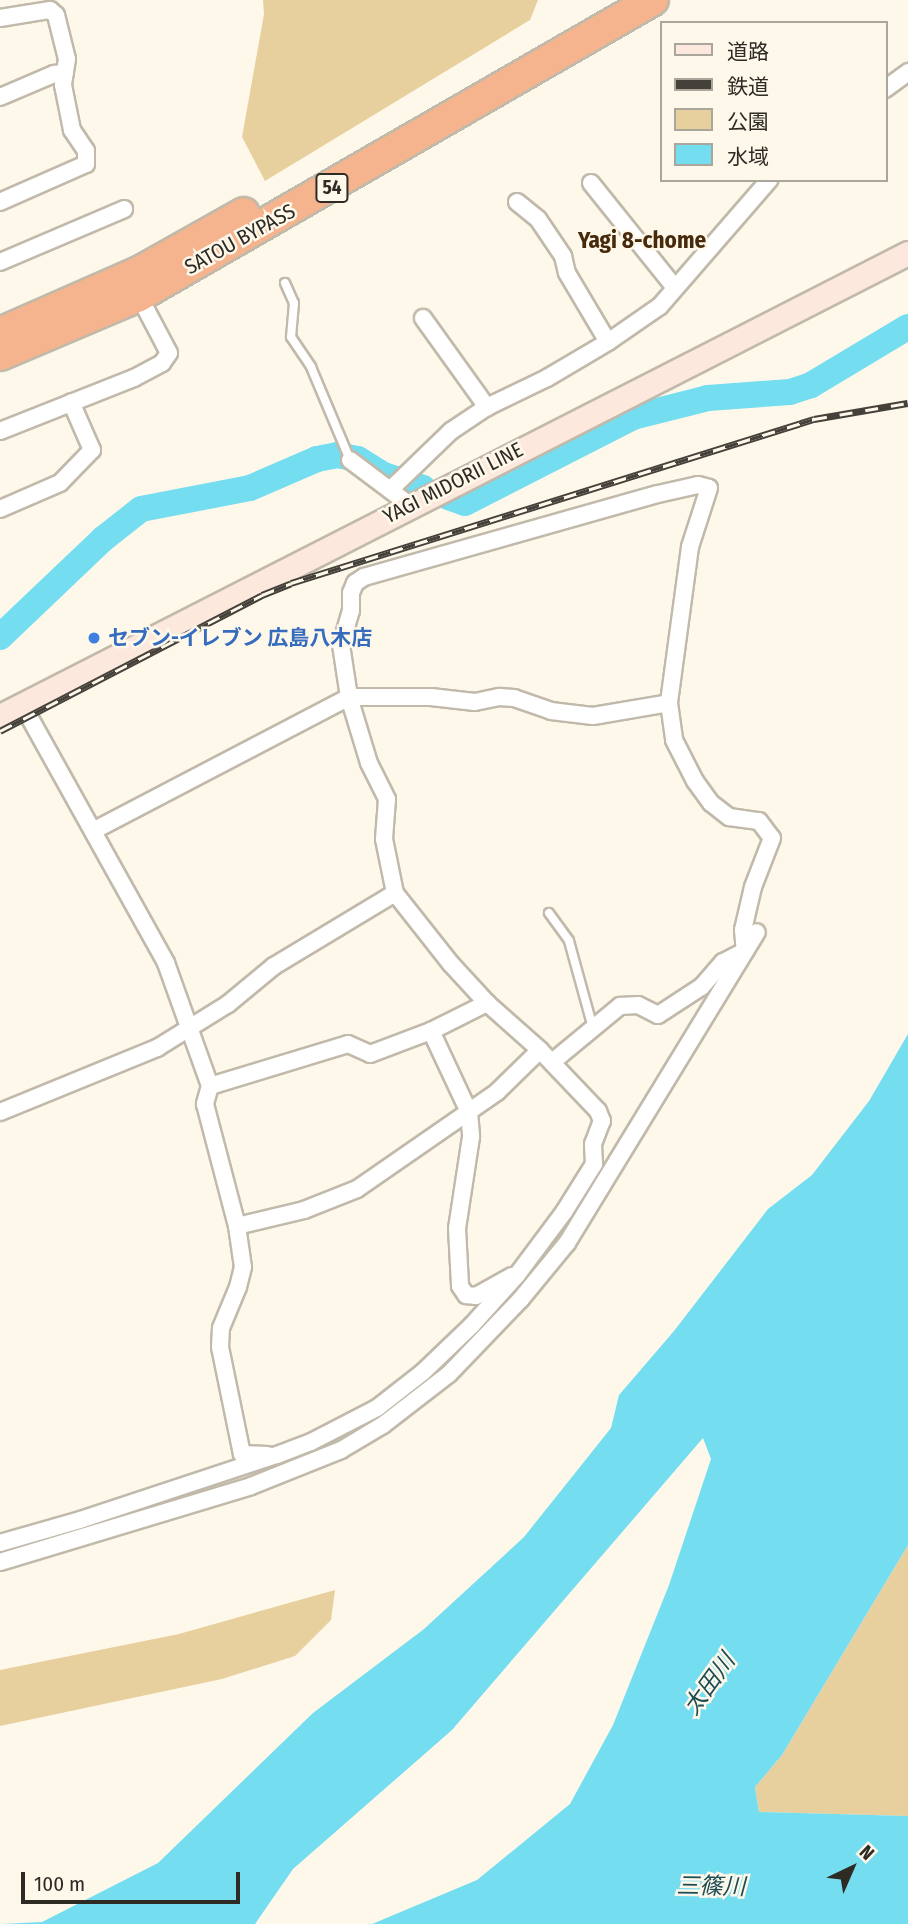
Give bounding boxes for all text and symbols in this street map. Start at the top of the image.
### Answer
legend [660,21,887,182]
text: 道路 [727,39,769,65]
text: 鉄道 [727,74,769,100]
text: 公園 [727,109,769,135]
text: 水域 [727,144,769,170]
road number: 54 [314,172,350,204]
street label: SATOU BYPASS [180,198,300,280]
district label: Yagi 8-chome [578,226,706,254]
street label: YAGI MIDORII LINE [379,437,527,529]
place label: セブン-イレブン 広島八木店 [108,625,372,651]
marker: セブン-イレブン 広島八木店 [86,630,102,646]
water label: 太田川 [678,1648,740,1720]
north arrow [817,1833,887,1903]
text: N [855,1840,879,1865]
scale bar [24,1857,243,1901]
text: 100 m [34,1871,85,1897]
water label: 三篠川 [676,1872,746,1900]

